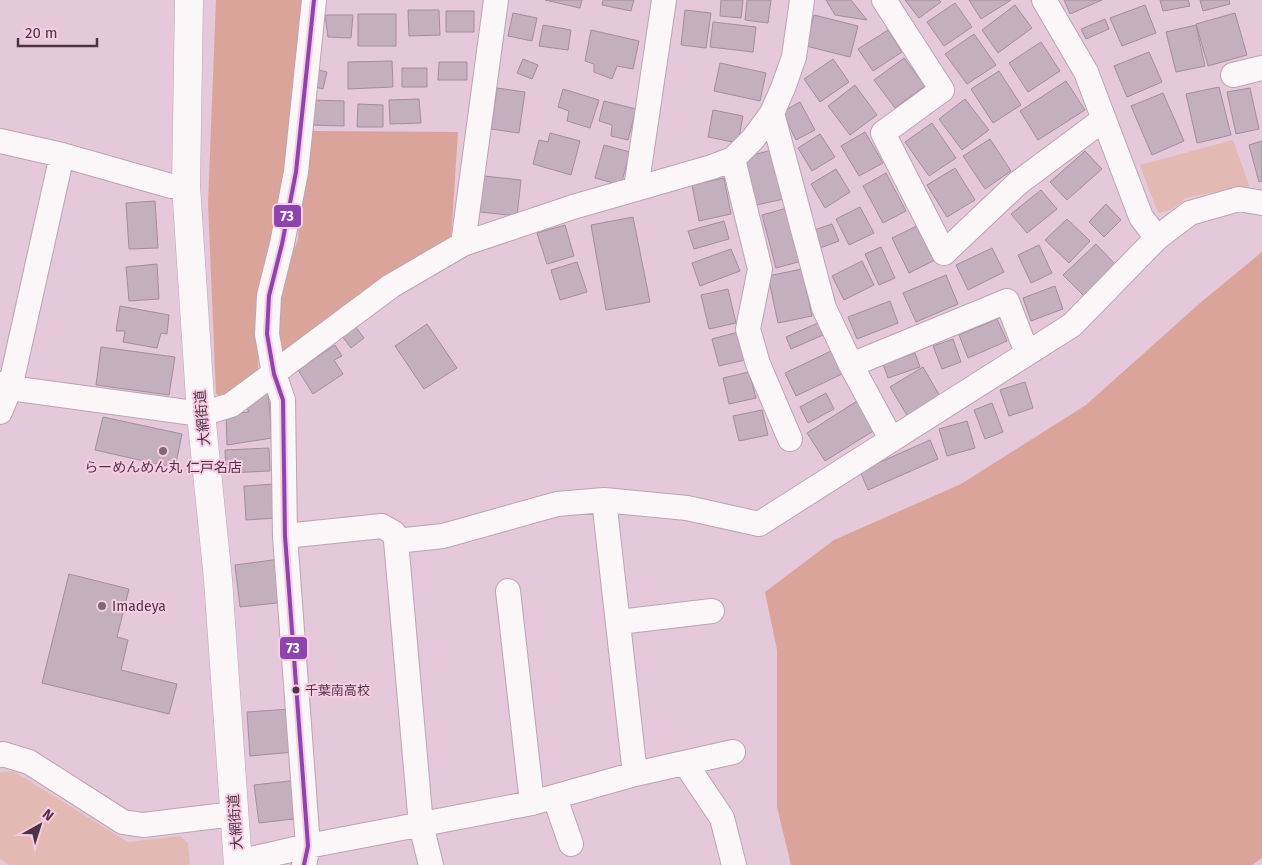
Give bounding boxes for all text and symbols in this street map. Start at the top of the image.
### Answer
scale bar [18,15,96,47]
text: 20 m [25,24,58,42]
line badge: 73 [273,204,302,228]
text: 73 [280,208,294,225]
street label: 大網街道 [192,389,213,447]
marker: らーめんめん丸 仁戸名店 [157,445,169,457]
place label: らーめんめん丸 仁戸名店 [84,459,242,476]
place label: Imadeya [112,598,166,615]
marker: Imadeya [96,600,108,612]
line badge: 73 [279,636,308,660]
text: 73 [286,640,300,657]
place label: 千葉南高校 [305,683,370,698]
marker: 千葉南高校 [291,685,301,695]
street label: 大網街道 [225,793,246,850]
north arrow [15,800,65,850]
text: N [39,806,57,825]

